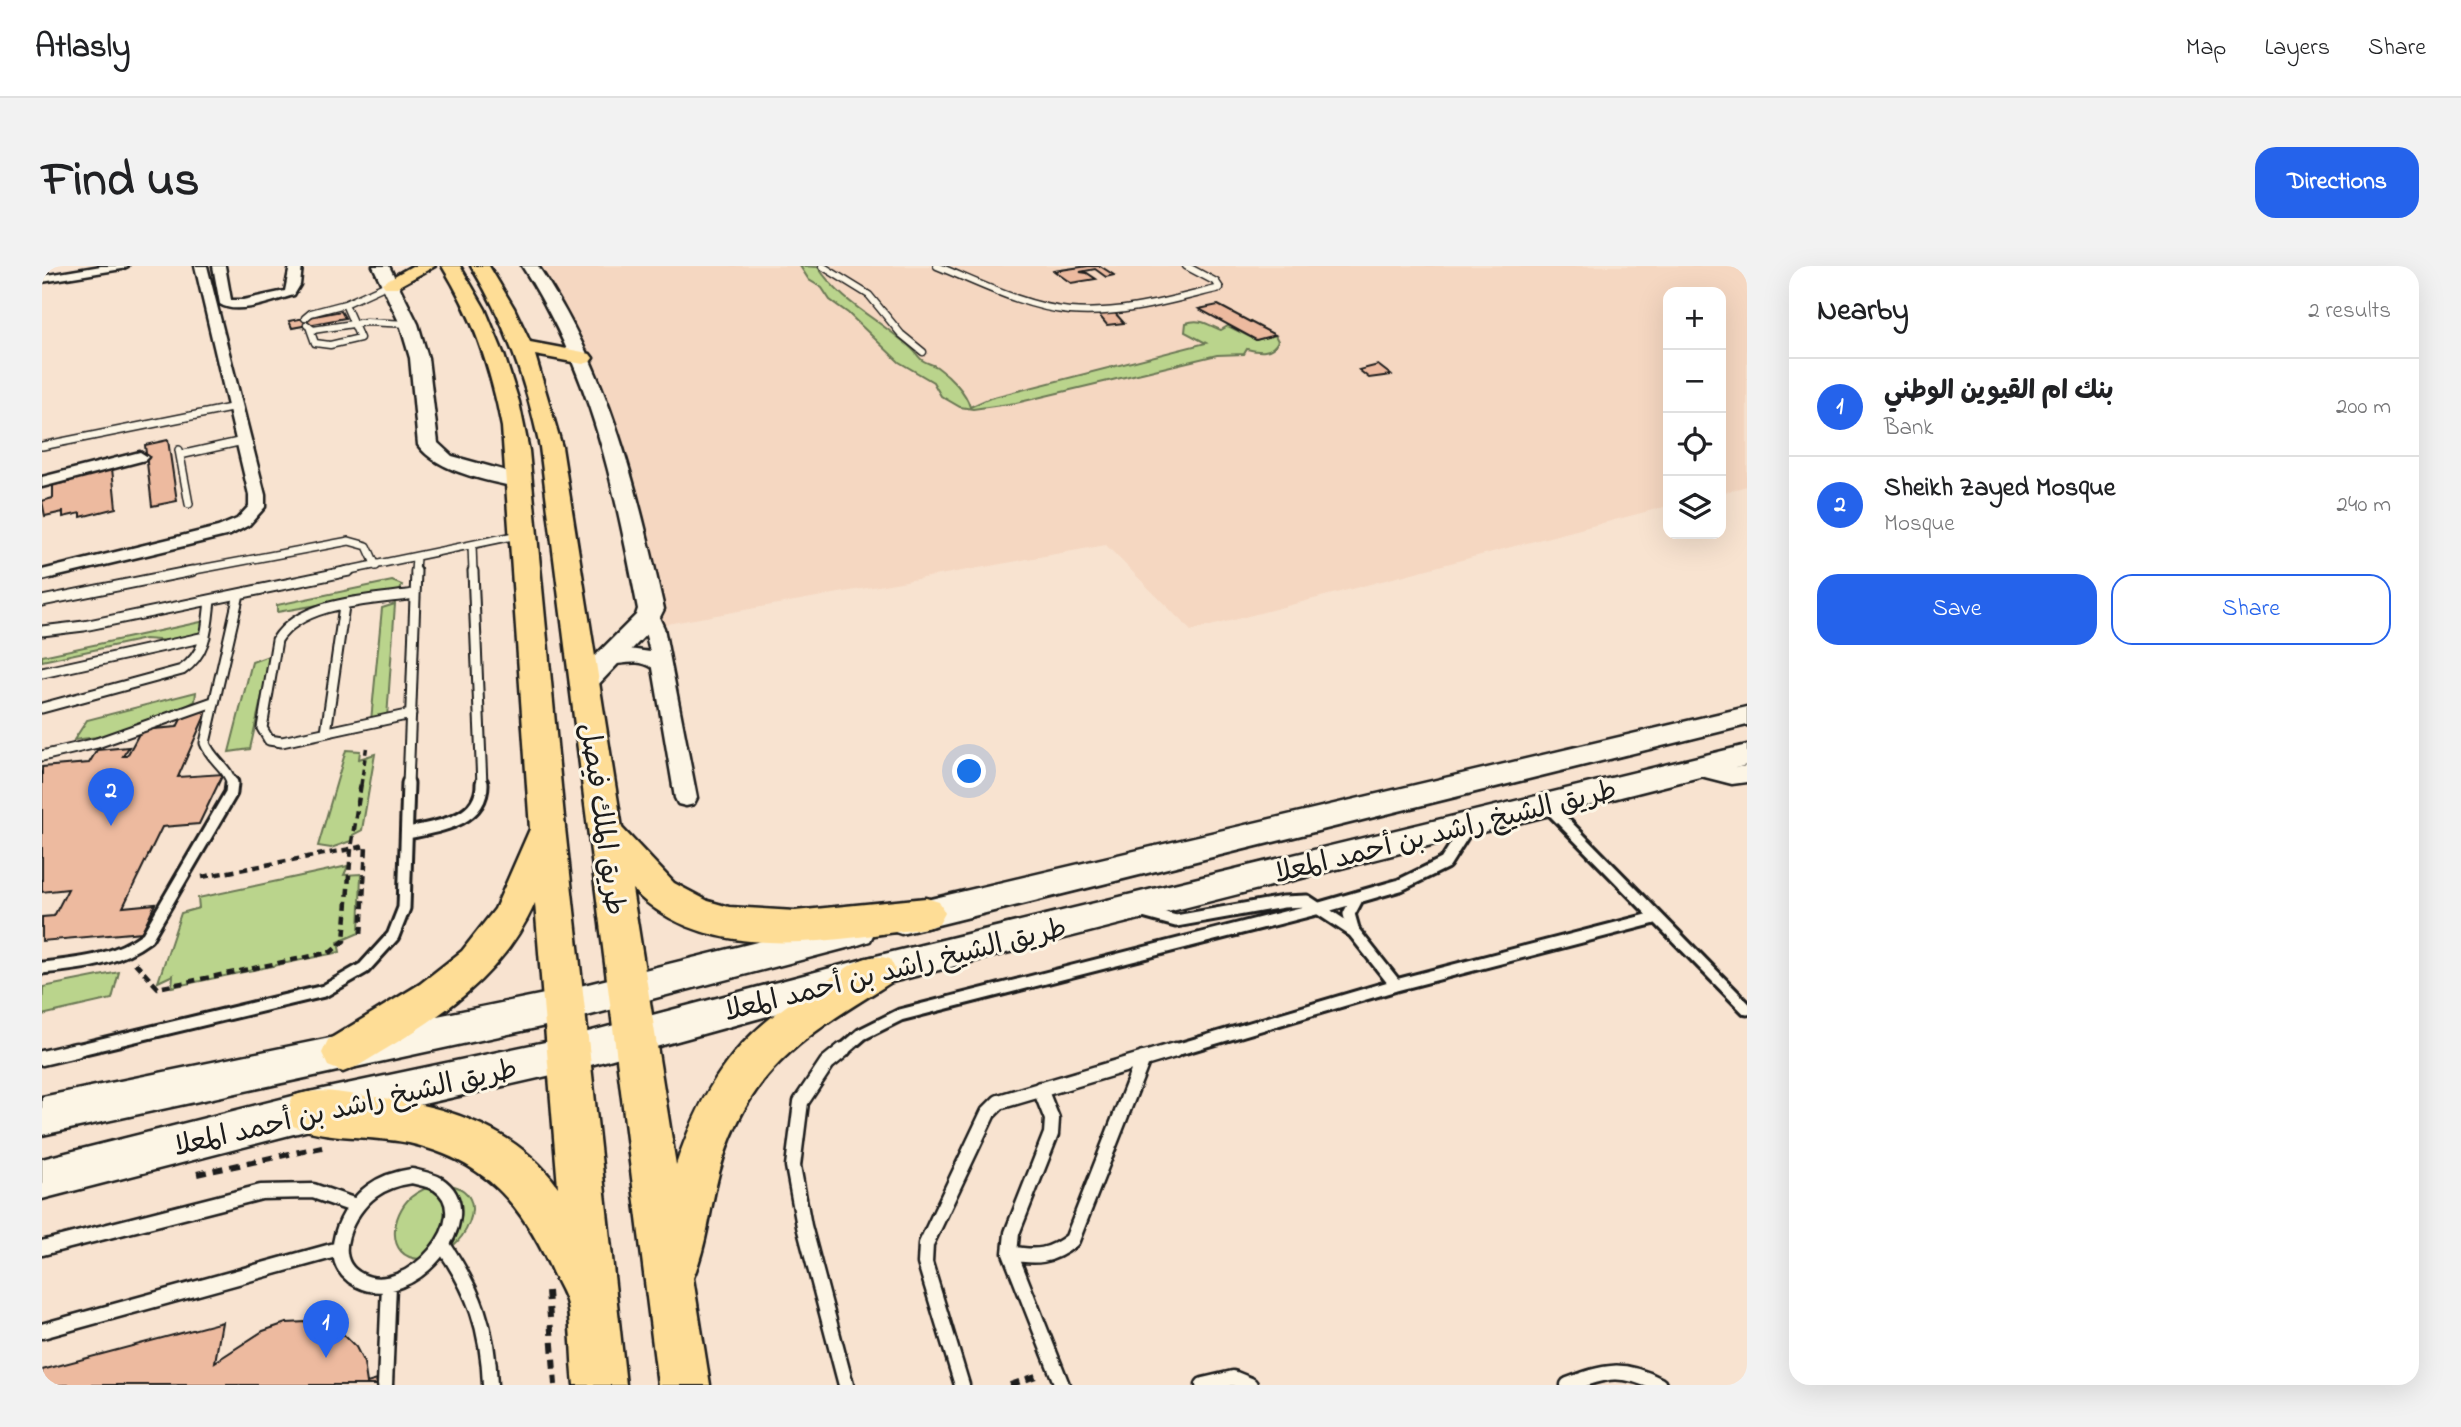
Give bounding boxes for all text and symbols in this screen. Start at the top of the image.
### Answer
text: Atlasly [35,24,130,72]
text: Map [2186,31,2226,66]
text: Layers [2264,31,2330,66]
text: Share [2368,31,2426,66]
text: Find us [42,146,199,218]
button: Directions [2255,147,2419,218]
map controls [1663,287,1726,539]
button: + [1663,287,1726,350]
text: Nearby [1817,290,1909,334]
text: 2 results [2308,295,2391,328]
button: − [1663,350,1726,413]
text: بنك ام القيوين الوطني [1884,373,2113,411]
text: 1 [1836,391,1844,424]
text: 200 m [2336,391,2391,424]
text: Bank [1884,412,1933,445]
button: locate [1663,413,1726,476]
text: Sheikh Zayed Mosque [1884,470,2115,508]
button: layers [1663,476,1726,539]
text: 2 [1834,489,1846,522]
text: 240 m [2337,489,2391,522]
text: Mosque [1884,508,1955,541]
button: Save [1817,574,2097,645]
button: Share [2111,574,2391,645]
street label: طريق الملك فيصل [567,721,634,918]
your location [952,754,986,788]
pin: 2 [88,768,134,826]
street label: طريق الشيخ راشد بن أحمد المعلا [1270,771,1621,896]
street label: طريق الشيخ راشد بن أحمد المعلا [720,909,1071,1034]
street label: طريق الشيخ راشد بن أحمد المعلا [170,1050,522,1169]
pin: 1 [303,1300,349,1358]

